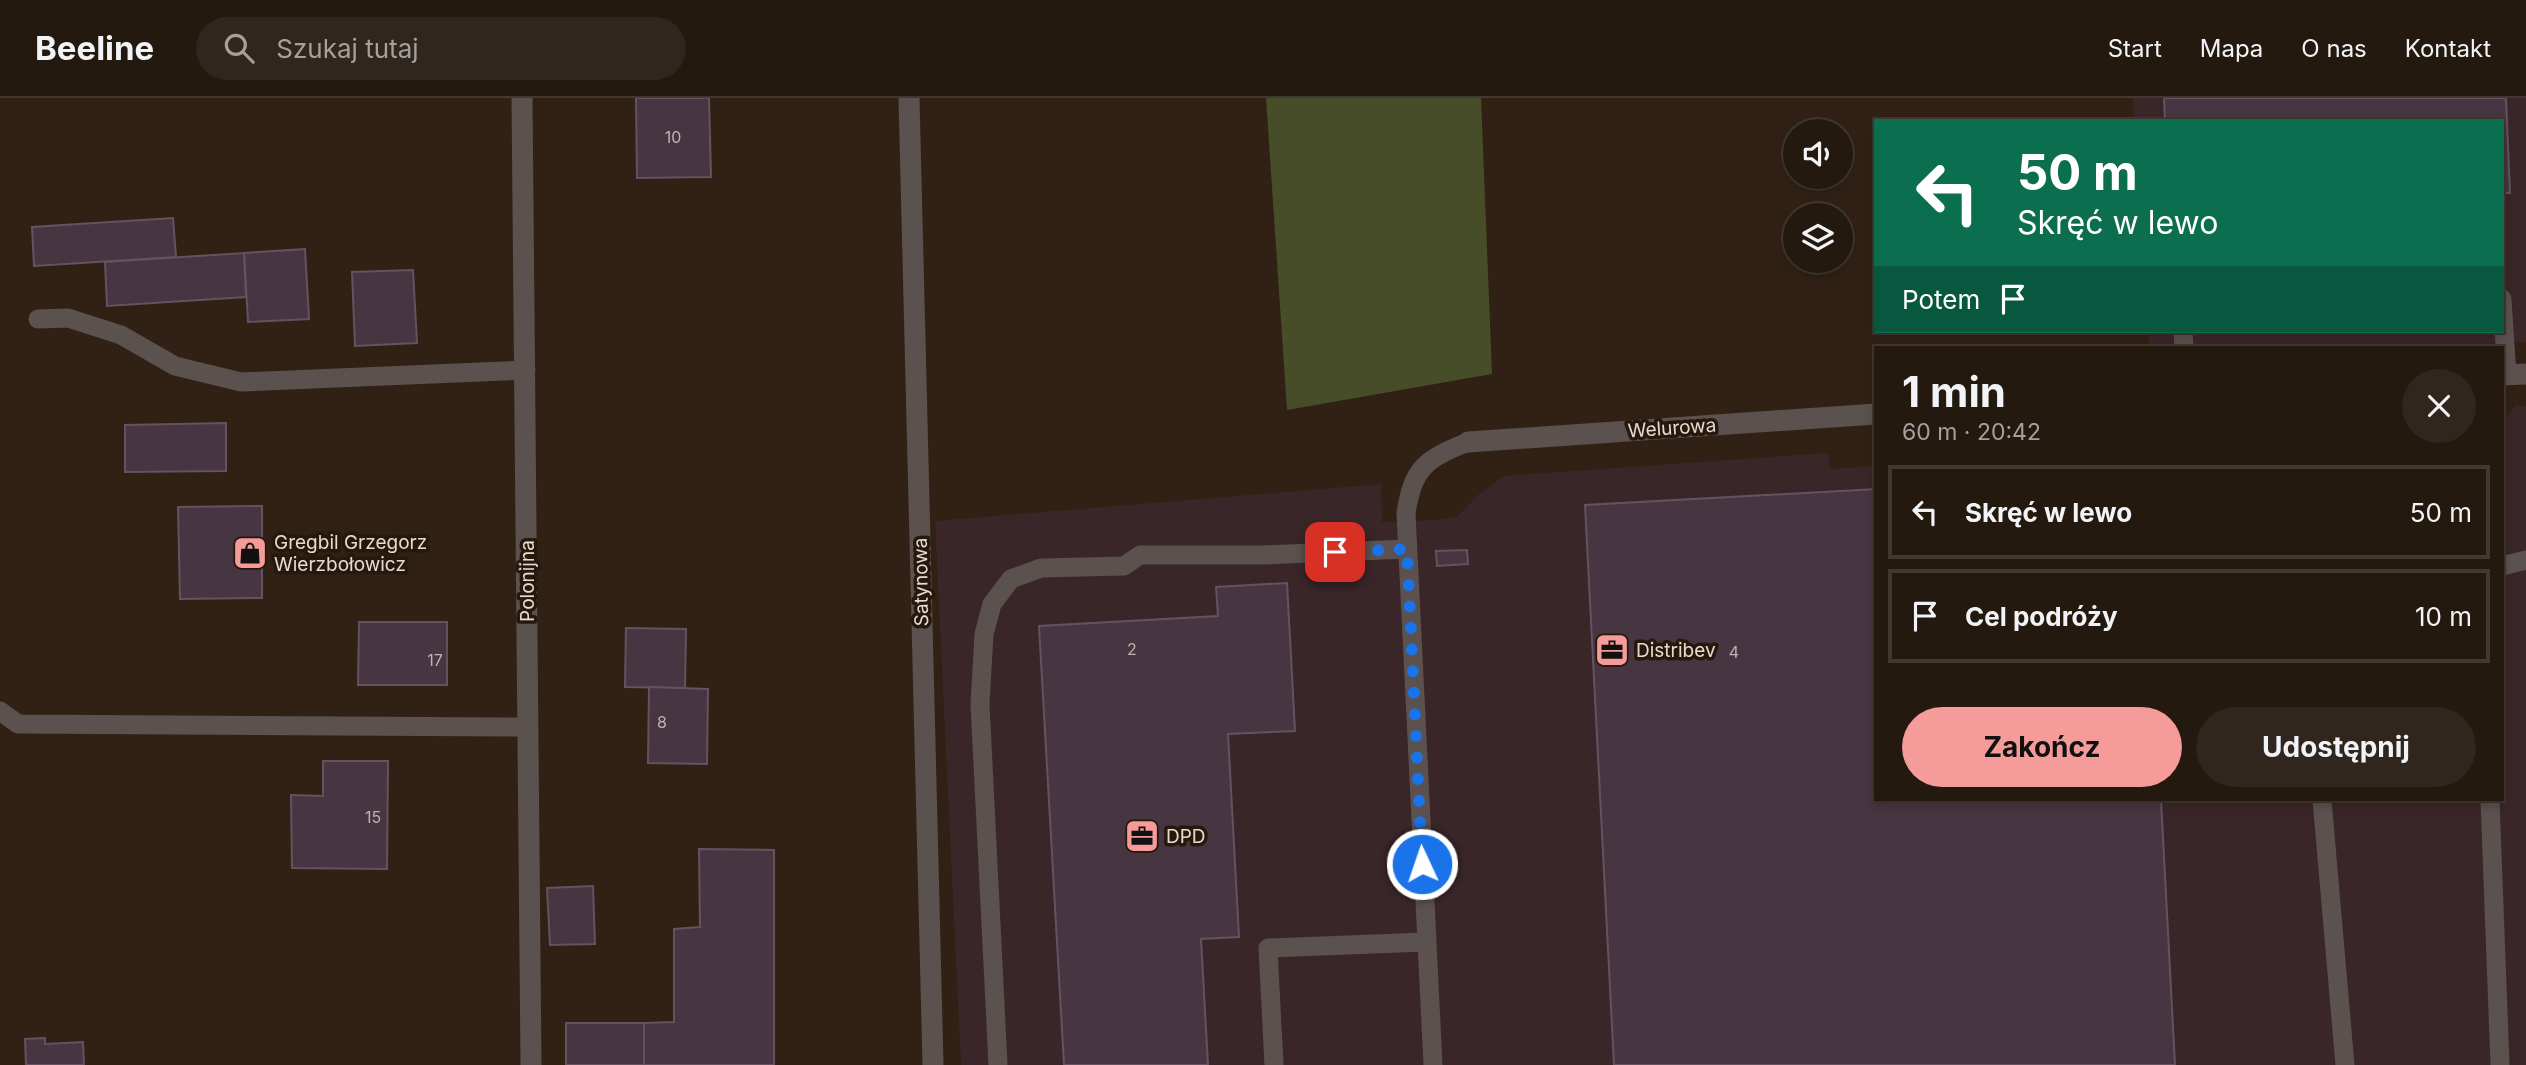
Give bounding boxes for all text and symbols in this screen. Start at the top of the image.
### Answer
search box [196,17,686,80]
text: Beeline [35,28,154,68]
icon: search [220,29,258,67]
text: Szukaj tutaj [276,33,419,64]
text: Start [2108,34,2162,63]
text: Mapa [2200,34,2263,63]
text: O nas [2301,34,2367,63]
text: Kontakt [2405,34,2491,63]
map controls [1783,119,1853,273]
button: sound [1783,119,1853,189]
house number: 10 [665,127,681,147]
text: 50 m [2017,143,2138,202]
icon: left [1902,147,1993,238]
button: layers [1783,203,1853,273]
text: Skręć w lewo [2017,203,2218,242]
icon: arrive [1994,280,2032,318]
text: Potem [1902,284,1980,315]
text: 1 min [1902,366,2006,417]
button: close [2402,369,2476,443]
street label: Welurowa [1627,413,1717,443]
text: 60 m · 20:42 [1902,418,2041,446]
icon: left [1906,493,1944,531]
text: Skręć w lewo [1965,497,2132,528]
text: 50 m [2410,497,2472,528]
pin [1305,522,1365,582]
place label: Gregbil Grzegorz Wierzbołowicz [274,531,427,576]
icon: arrive [1316,533,1354,571]
shop icon: Gregbil Grzegorz Wierzbołowicz [231,534,269,572]
street label: Satynowa [909,537,933,627]
street label: Polonijna [516,540,539,622]
icon: arrive [1906,597,1944,635]
text: Cel podróży [1965,601,2118,632]
text: 10 m [2415,601,2472,632]
office icon: Distribev [1593,631,1631,669]
house number: 2 [1127,639,1137,659]
place label: Distribev [1636,639,1716,662]
house number: 4 [1729,642,1739,662]
house number: 17 [427,650,443,670]
button: Zakończ [1902,707,2182,787]
button: Udostępnij [2196,707,2476,787]
house number: 8 [657,712,667,732]
house number: 15 [365,807,381,827]
office icon: DPD [1123,817,1161,855]
place label: DPD [1166,825,1206,848]
position arrow [1385,827,1459,901]

